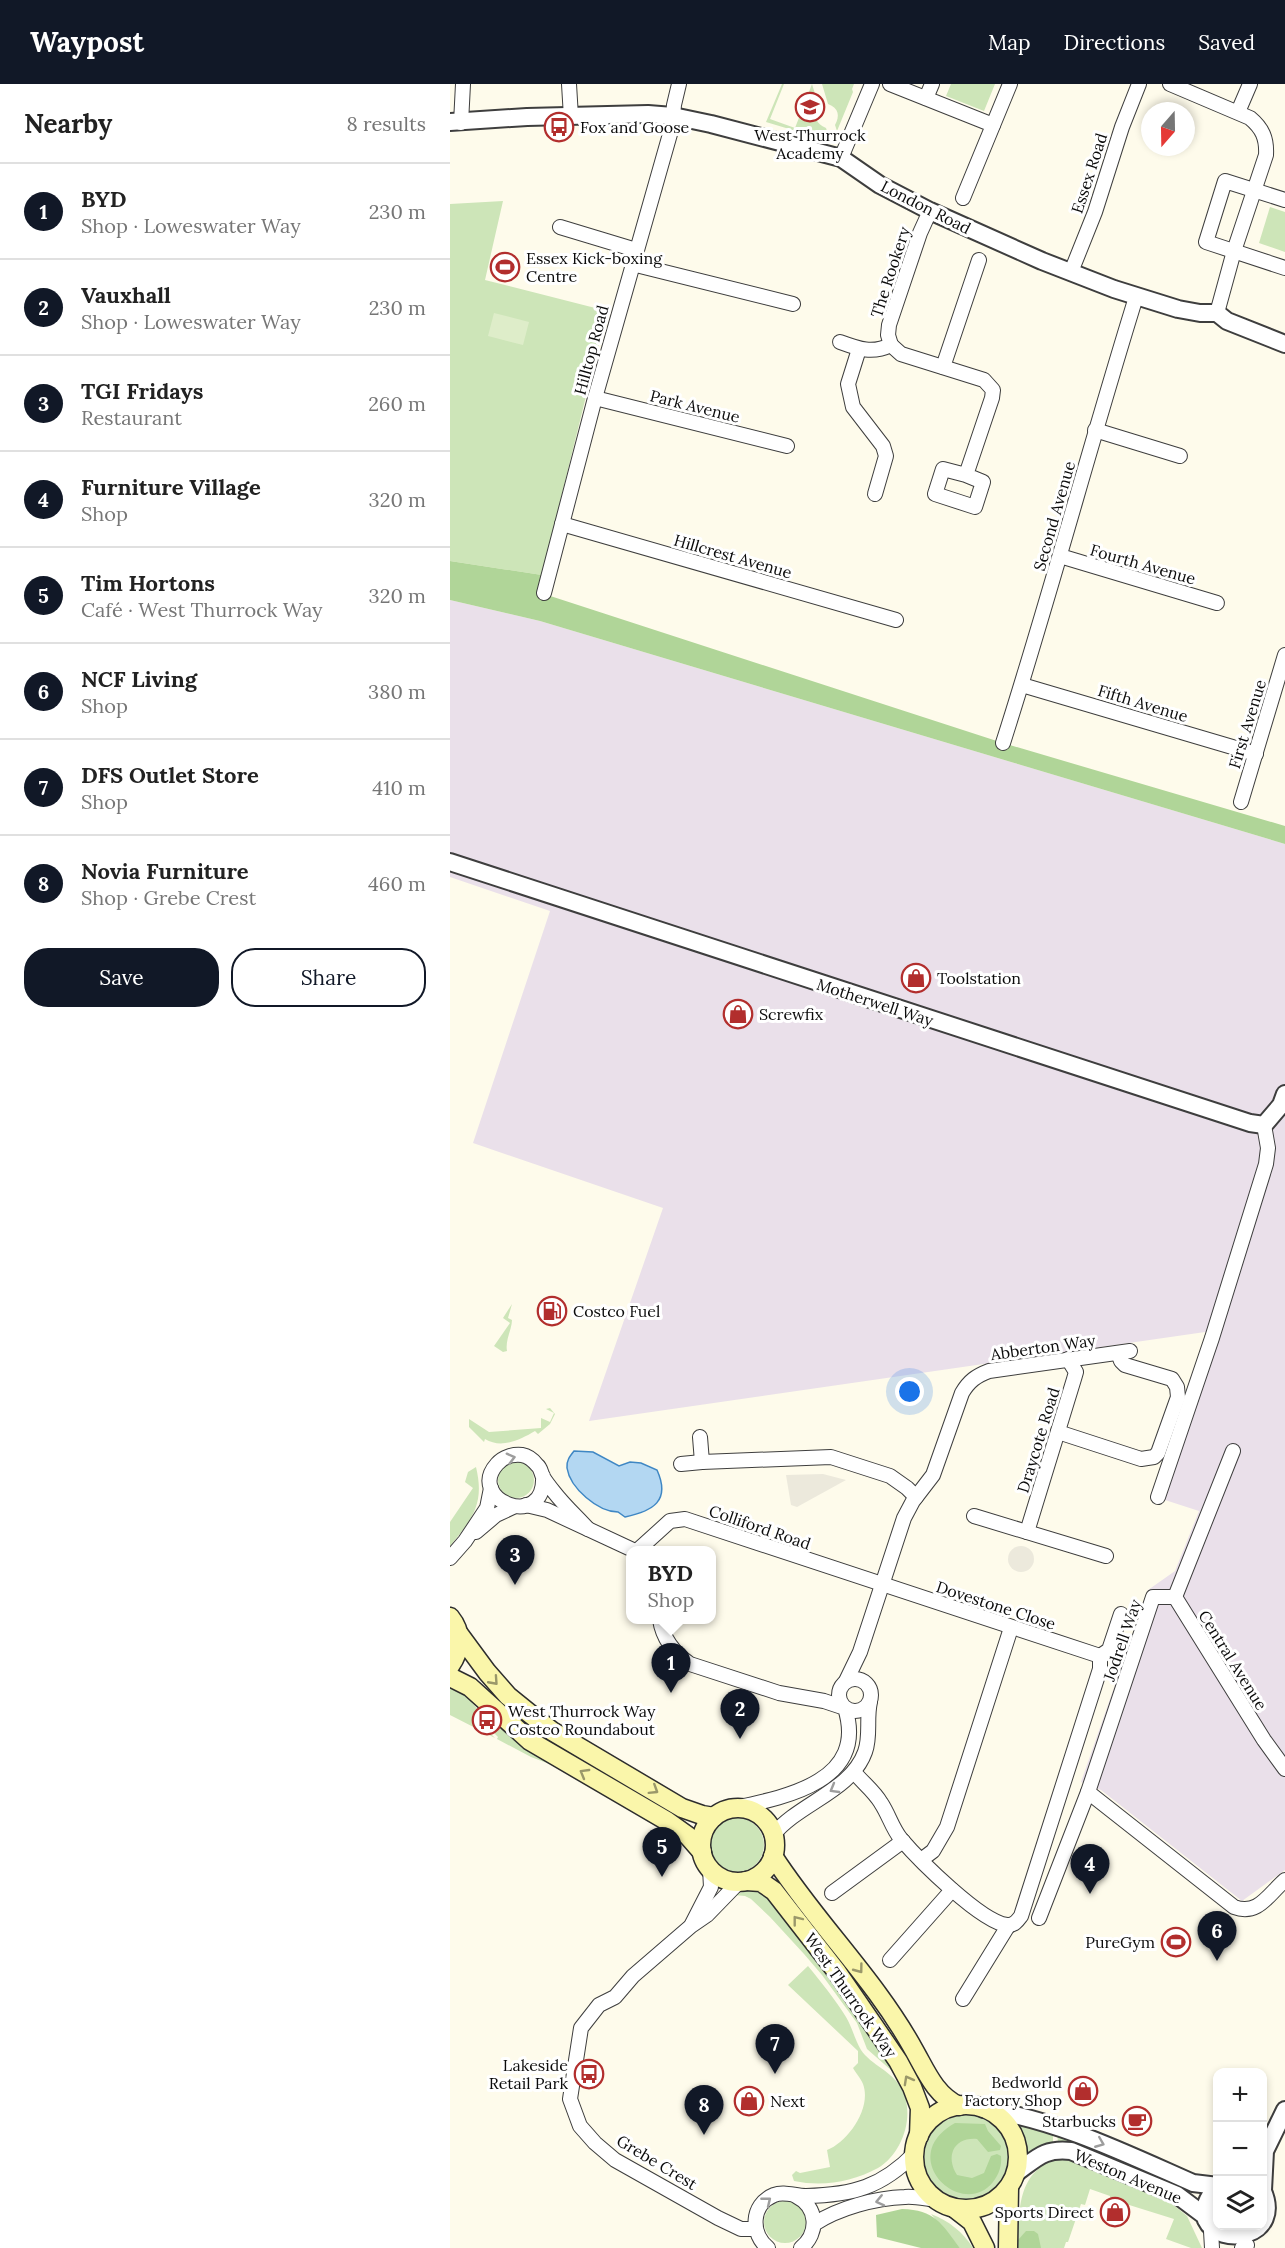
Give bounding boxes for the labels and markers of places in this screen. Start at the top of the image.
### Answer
school or university icon: West Thurrock Academy [794,91,826,123]
bus stop icon: Fox and Goose [543,111,575,143]
place label: Fox and Goose [580,117,690,137]
place label: West Thurrock Academy [754,125,866,163]
place label: Essex Kick-boxing Centre [526,248,663,286]
sports icon: Essex Kick-boxing Centre [489,251,521,283]
shop icon: Toolstation [900,962,932,994]
place label: Toolstation [937,968,1021,988]
shop icon: Screwfix [722,998,754,1030]
place label: Screwfix [759,1004,824,1024]
fuel station icon: Costco Fuel [536,1295,568,1327]
place label: Costco Fuel [573,1301,660,1321]
pin: 3 [496,1536,534,1585]
pin: 1 [652,1644,690,1693]
pin: 2 [720,1690,760,1739]
place label: West Thurrock Way Costco Roundabout [508,1701,656,1739]
bus stop icon: West Thurrock Way Costco Roundabout [471,1704,503,1736]
pin: 5 [642,1828,682,1877]
pin: 4 [1070,1844,1110,1894]
pin: 6 [1198,1912,1236,1961]
sports icon: PureGym [1160,1926,1192,1958]
place label: PureGym [1085,1932,1155,1952]
pin: 7 [756,2024,794,2074]
place label: Lakeside Retail Park [489,2055,568,2093]
bus stop icon: Lakeside Retail Park [573,2058,605,2090]
place label: Bedworld Factory Shop [964,2072,1062,2110]
shop icon: Bedworld Factory Shop [1067,2075,1099,2107]
shop icon: Next [733,2085,765,2117]
pin: 8 [684,2086,724,2135]
place label: Next [770,2091,806,2111]
cafe icon: Starbucks [1121,2105,1153,2137]
place label: Starbucks [1042,2111,1116,2131]
shop icon: Sports Direct [1099,2196,1131,2228]
place label: Sports Direct [995,2202,1095,2222]

